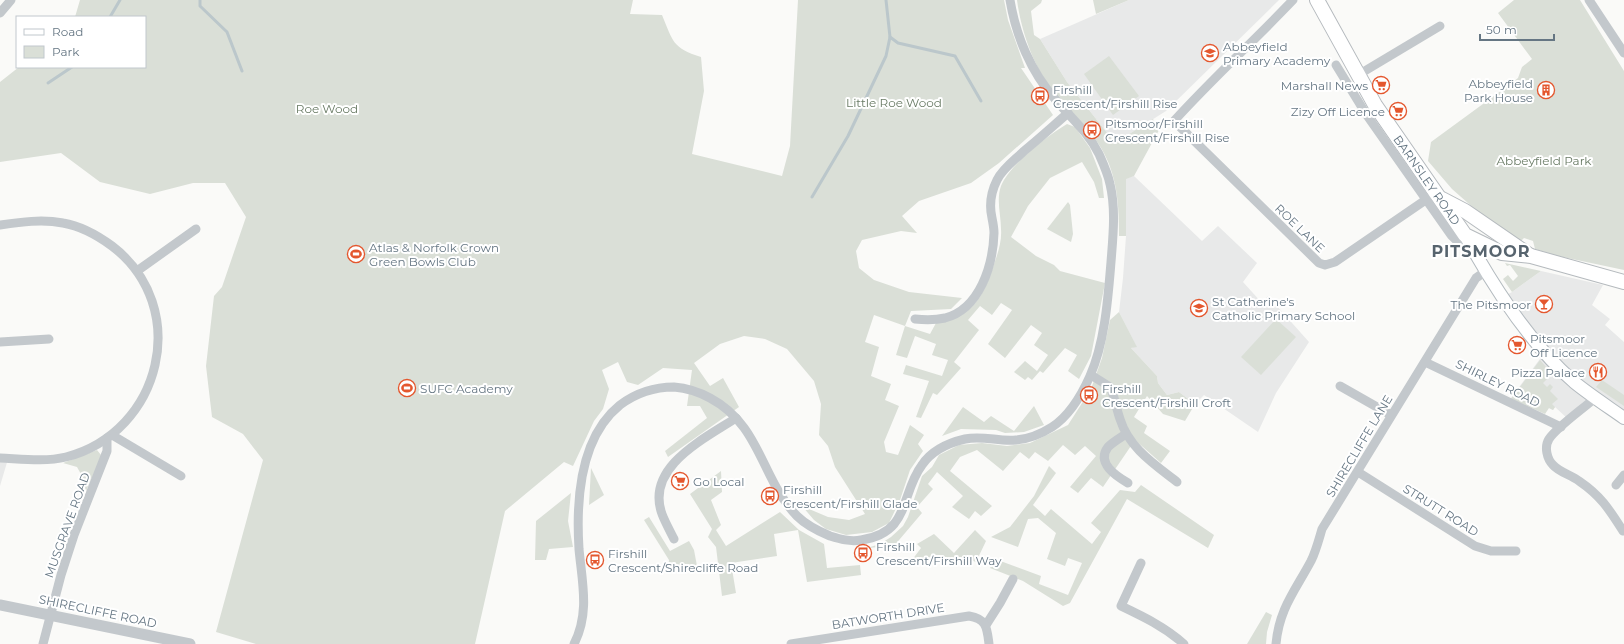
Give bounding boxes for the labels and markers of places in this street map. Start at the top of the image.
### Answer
place label: Abbeyfield Primary Academy [1223,39,1331,68]
school or university icon: Abbeyfield Primary Academy [1200,43,1220,63]
supermarket icon: Marshall News [1371,75,1391,95]
place label: Abbeyfield Park House [1464,76,1533,105]
place label: Marshall News [1281,78,1368,93]
building icon: Abbeyfield Park House [1536,80,1556,100]
place label: Firshill Crescent/Firshill Rise [1053,82,1178,111]
bus stop icon: Firshill Crescent/Firshill Rise [1030,86,1050,106]
supermarket icon: Zizy Off Licence [1388,101,1408,121]
place label: Zizy Off Licence [1291,104,1385,119]
place label: Pitsmoor/Firshill Crescent/Firshill Rise [1105,116,1230,145]
bus stop icon: Pitsmoor/Firshill Crescent/Firshill Rise [1082,120,1102,140]
place label: Atlas & Norfolk Crown Green Bowls Club [369,240,499,269]
sports icon: Atlas & Norfolk Crown Green Bowls Club [346,244,366,264]
place label: St Catherine's Catholic Primary School [1212,294,1355,323]
bar icon: The Pitsmoor [1534,294,1554,314]
place label: The Pitsmoor [1451,297,1531,312]
school or university icon: St Catherine's Catholic Primary School [1189,298,1209,318]
place label: Pitsmoor Off Licence [1530,331,1598,360]
supermarket icon: Pitsmoor Off Licence [1507,335,1527,355]
restaurant icon: Pizza Palace [1588,362,1608,382]
place label: Pizza Palace [1511,365,1585,380]
sports icon: SUFC Academy [397,378,417,398]
place label: SUFC Academy [420,381,513,396]
place label: Firshill Crescent/Firshill Croft [1102,381,1231,410]
bus stop icon: Firshill Crescent/Firshill Croft [1079,385,1099,405]
supermarket icon: Go Local [670,471,690,491]
place label: Go Local [693,474,745,489]
place label: Firshill Crescent/Firshill Glade [783,482,918,511]
bus stop icon: Firshill Crescent/Firshill Glade [760,486,780,506]
place label: Firshill Crescent/Firshill Way [876,539,1002,568]
bus stop icon: Firshill Crescent/Firshill Way [853,543,873,563]
place label: Firshill Crescent/Shirecliffe Road [608,546,759,575]
bus stop icon: Firshill Crescent/Shirecliffe Road [585,550,605,570]

